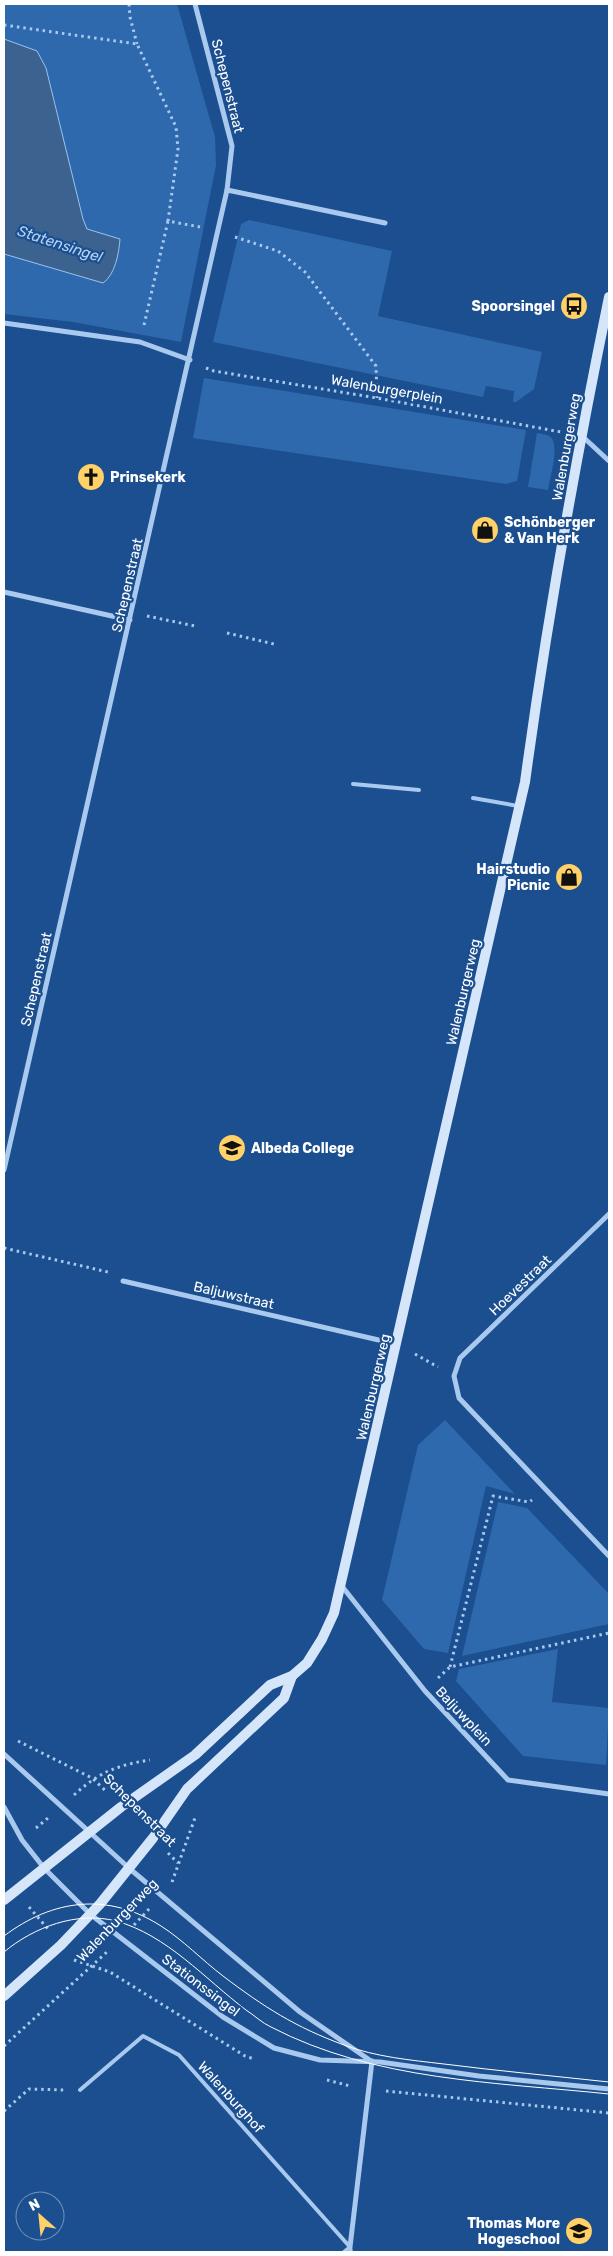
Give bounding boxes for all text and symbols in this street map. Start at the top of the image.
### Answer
street label: Schepenstraat [208,37,248,135]
water label: Statensingel [15,222,105,266]
bus stop icon: Spoorsingel [559,291,589,321]
place label: Spoorsingel [471,298,555,315]
street label: Walenburgerplein [330,371,444,408]
street label: Walenburgerweg [549,392,584,502]
church icon: Prinsekerk [76,462,106,492]
place label: Prinsekerk [110,469,186,486]
place label: Schönberger & Van Herk [504,514,596,547]
shop icon: Schönberger & Van Herk [470,515,500,545]
street label: Schepenstraat [108,536,147,634]
place label: Hairstudio Picnic [476,861,550,894]
shop icon: Hairstudio Picnic [554,862,584,892]
street label: Schepenstraat [17,930,56,1028]
street label: Walenburgerweg [443,937,484,1047]
school or university icon: Albeda College [217,1133,247,1163]
place label: Albeda College [251,1140,354,1157]
street label: Hoevestraat [486,1251,555,1319]
street label: Baljuwstraat [192,1278,276,1313]
street label: Walenburgerweg [353,1332,394,1442]
street label: Baljuwplein [432,1683,495,1750]
street label: Schepenstraat [100,1770,180,1851]
street label: Walenburgerweg [73,1875,161,1965]
street label: Stationssingel [158,1951,243,2020]
street label: Walenburghof [194,2058,268,2137]
north arrow [15,2191,65,2241]
text: N [26,2195,43,2215]
place label: Thomas More Hogeschool [467,2215,560,2248]
school or university icon: Thomas More Hogeschool [564,2216,594,2246]

